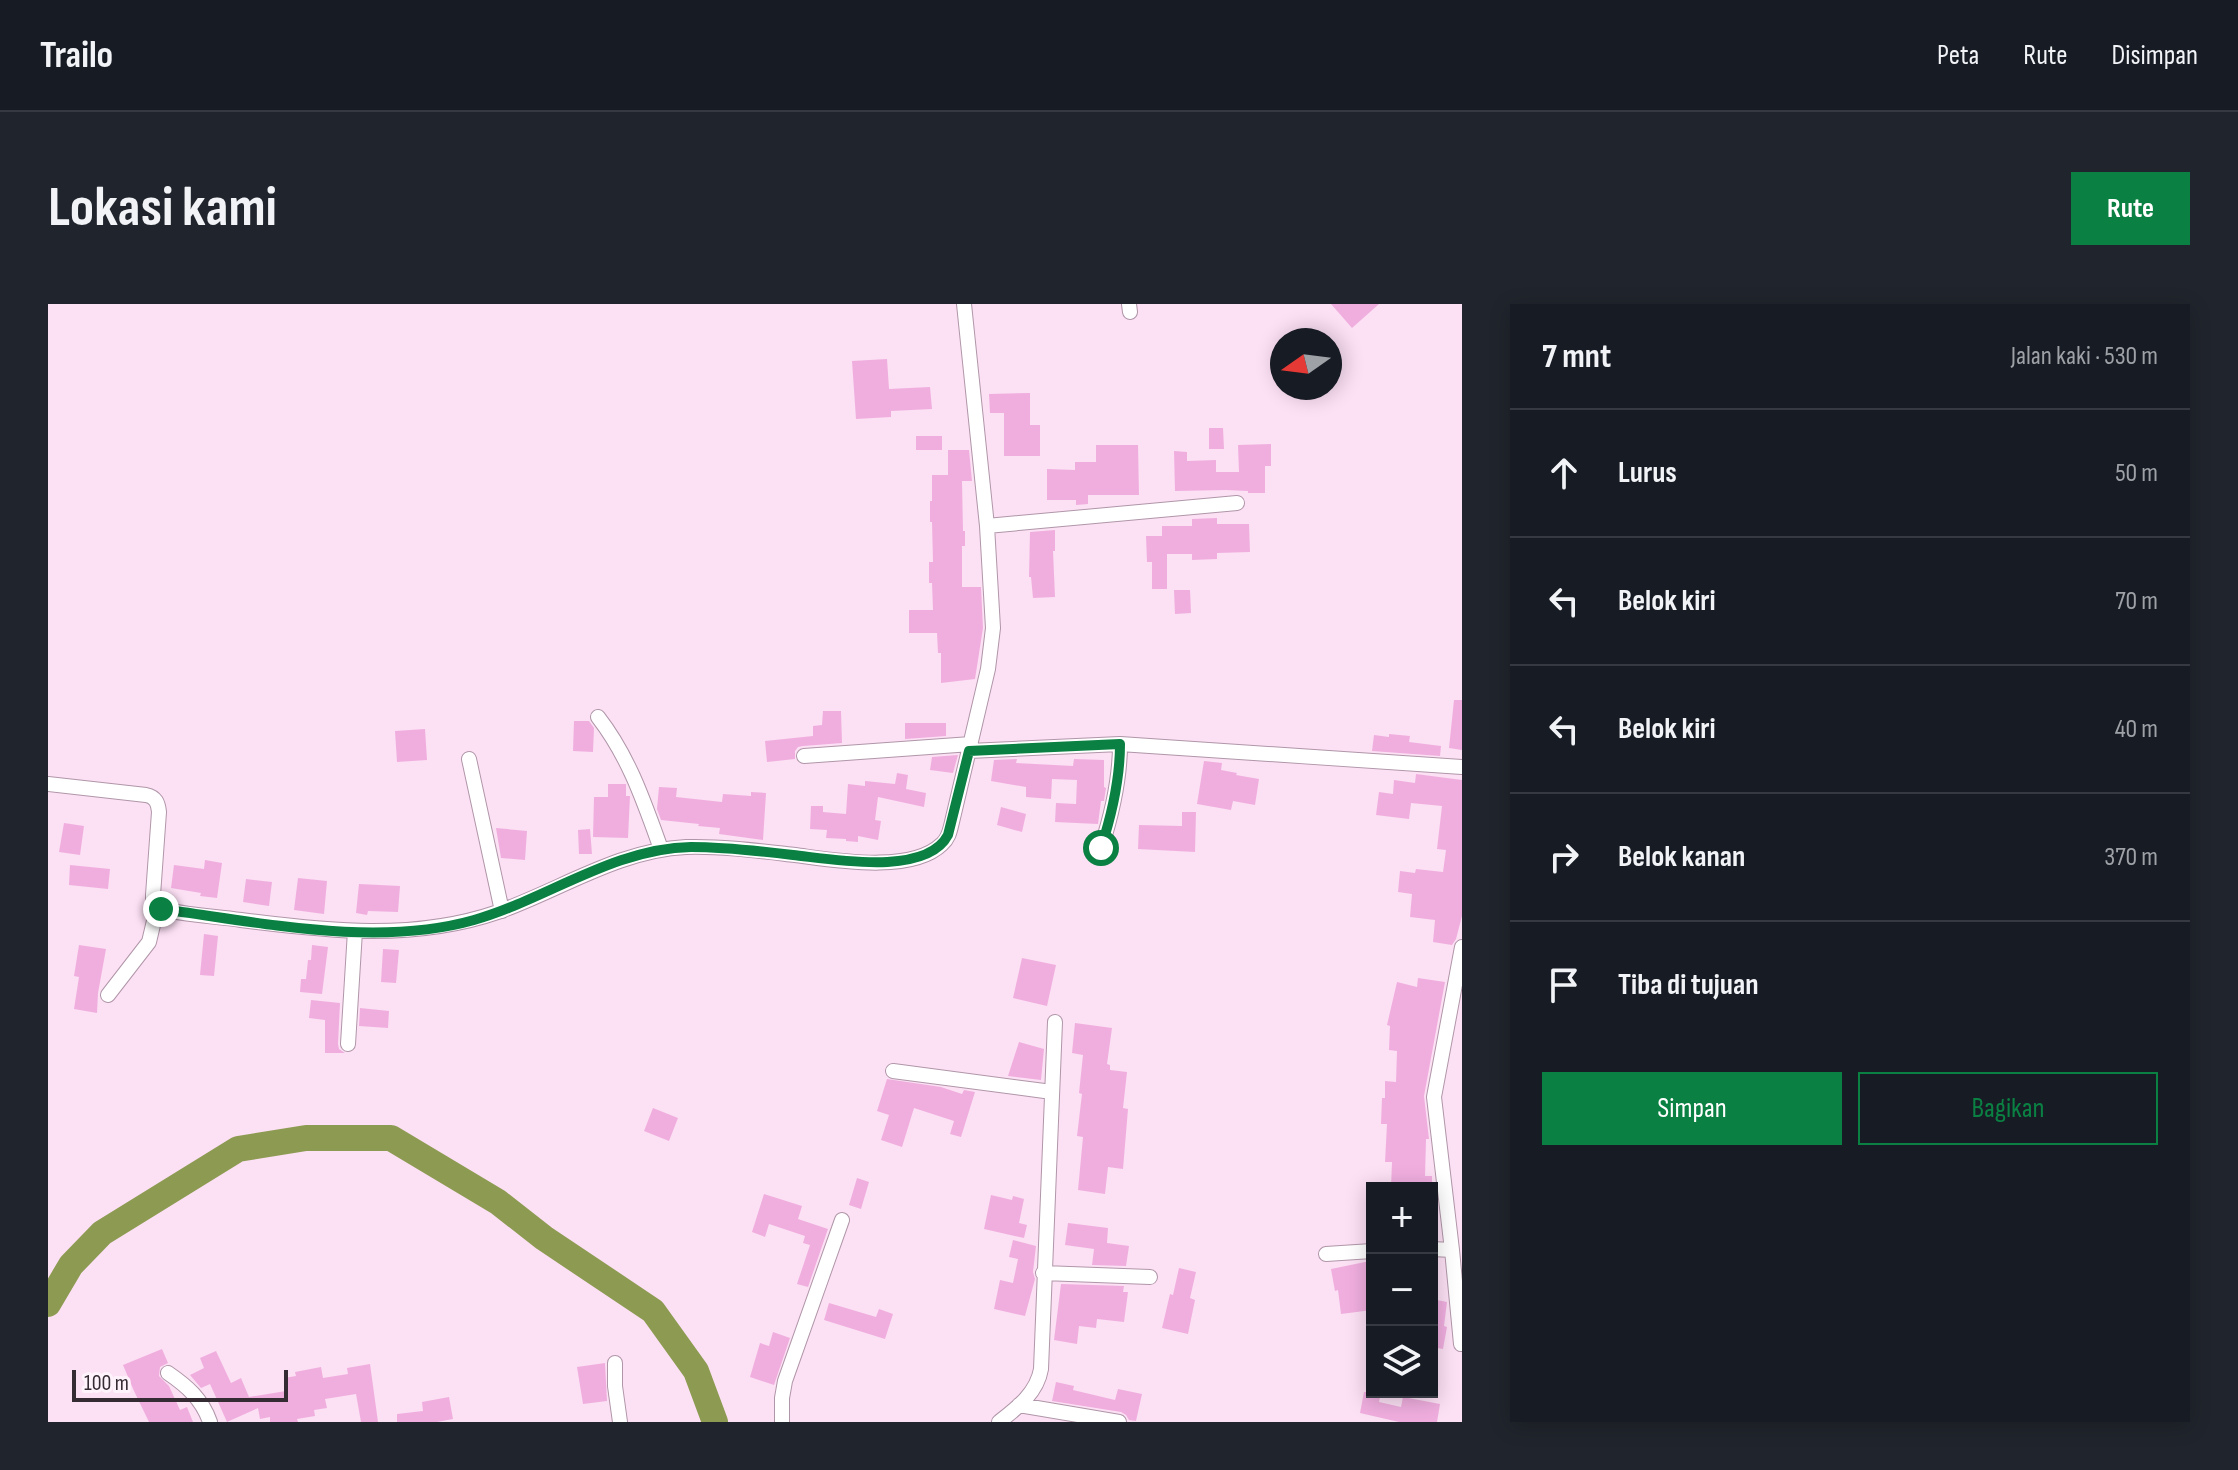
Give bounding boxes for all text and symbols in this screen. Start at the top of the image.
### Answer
text: Trailo [40,33,113,78]
text: Peta [1937,39,1979,72]
text: Rute [2023,39,2067,72]
text: Disimpan [2111,39,2198,72]
button: Rute [2071,172,2190,245]
text: Lokasi kami [48,175,277,242]
north arrow [1270,328,1342,400]
text: 7 mnt [1542,336,1611,377]
text: Jalan kaki · 530 m [2011,341,2158,372]
icon: ahead [1542,451,1586,495]
text: Lurus [1618,455,1677,491]
text: 50 m [2115,458,2158,489]
icon: left [1542,579,1586,623]
text: Belok kiri [1618,583,1716,619]
text: 70 m [2115,586,2158,617]
icon: left [1542,707,1586,751]
text: Belok kiri [1618,711,1716,747]
text: 40 m [2115,714,2158,745]
route start [1083,830,1119,866]
icon: right [1542,835,1586,879]
text: Belok kanan [1618,839,1745,875]
text: 370 m [2104,842,2158,873]
route end [143,891,179,927]
icon: arrive [1542,963,1586,1007]
text: Tiba di tujuan [1618,967,1759,1003]
button: Simpan [1542,1072,1842,1145]
button: Bagikan [1858,1072,2158,1145]
map controls [1366,1182,1438,1398]
button: + [1366,1182,1438,1254]
button: − [1366,1254,1438,1326]
button: layers [1366,1326,1438,1398]
scale bar [72,1366,288,1402]
text: 100 m [84,1370,129,1397]

